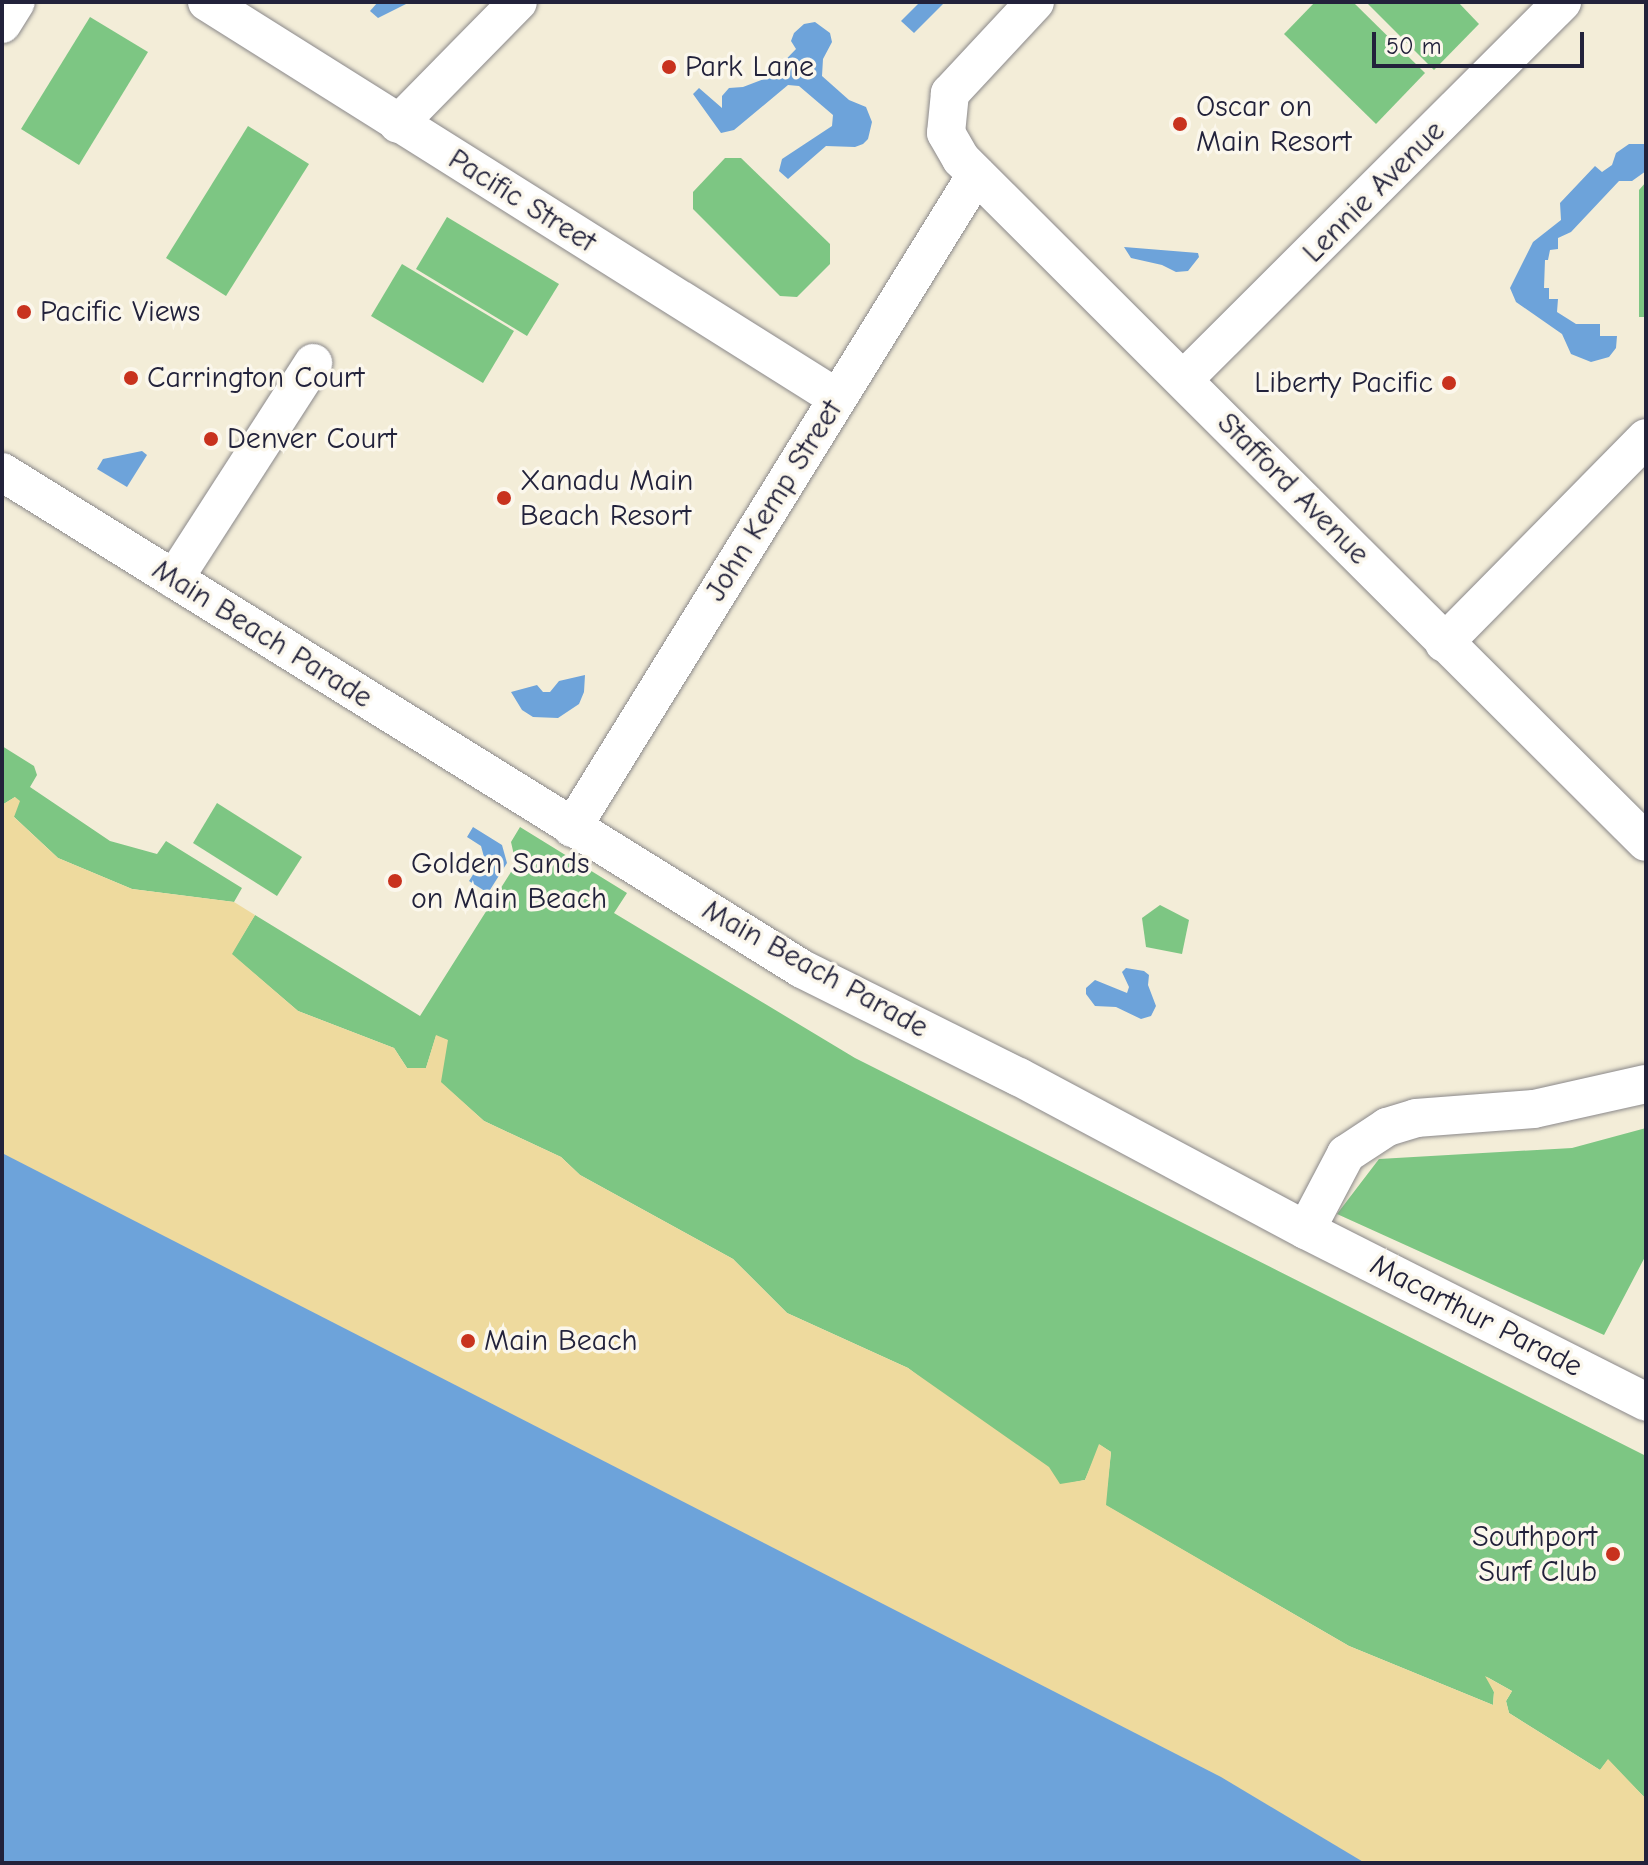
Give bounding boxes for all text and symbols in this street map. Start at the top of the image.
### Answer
scale bar [1376,16,1588,66]
text: 50 m [1386,32,1442,60]
place label: Park Lane [685,49,814,85]
marker: Park Lane [660,58,678,76]
place label: Oscar on Main Resort [1196,89,1351,160]
street label: Lennie Avenue [1296,114,1452,270]
marker: Oscar on Main Resort [1171,115,1189,133]
street label: Pacific Street [442,141,602,261]
place label: Pacific Views [40,294,200,330]
marker: Pacific Views [15,303,33,321]
place label: Carrington Court [147,360,364,396]
place label: Liberty Pacific [1254,365,1433,401]
marker: Carrington Court [122,369,140,387]
marker: Liberty Pacific [1440,374,1458,392]
street label: John Kemp Street [698,394,850,608]
street label: Stafford Avenue [1210,406,1376,572]
place label: Denver Court [227,421,396,457]
marker: Denver Court [202,430,220,448]
place label: Xanadu Main Beach Resort [520,463,693,534]
marker: Xanadu Main Beach Resort [495,489,513,507]
street label: Main Beach Parade [145,552,379,716]
place label: Golden Sands on Main Beach [411,846,607,916]
marker: Golden Sands on Main Beach [386,872,404,890]
street label: Main Beach Parade [696,892,934,1046]
street label: Macarthur Parade [1364,1247,1588,1385]
place label: Main Beach [484,1323,638,1359]
marker: Main Beach [459,1332,477,1350]
place label: Southport Surf Club [1472,1519,1597,1590]
marker: Southport Surf Club [1604,1545,1622,1563]

